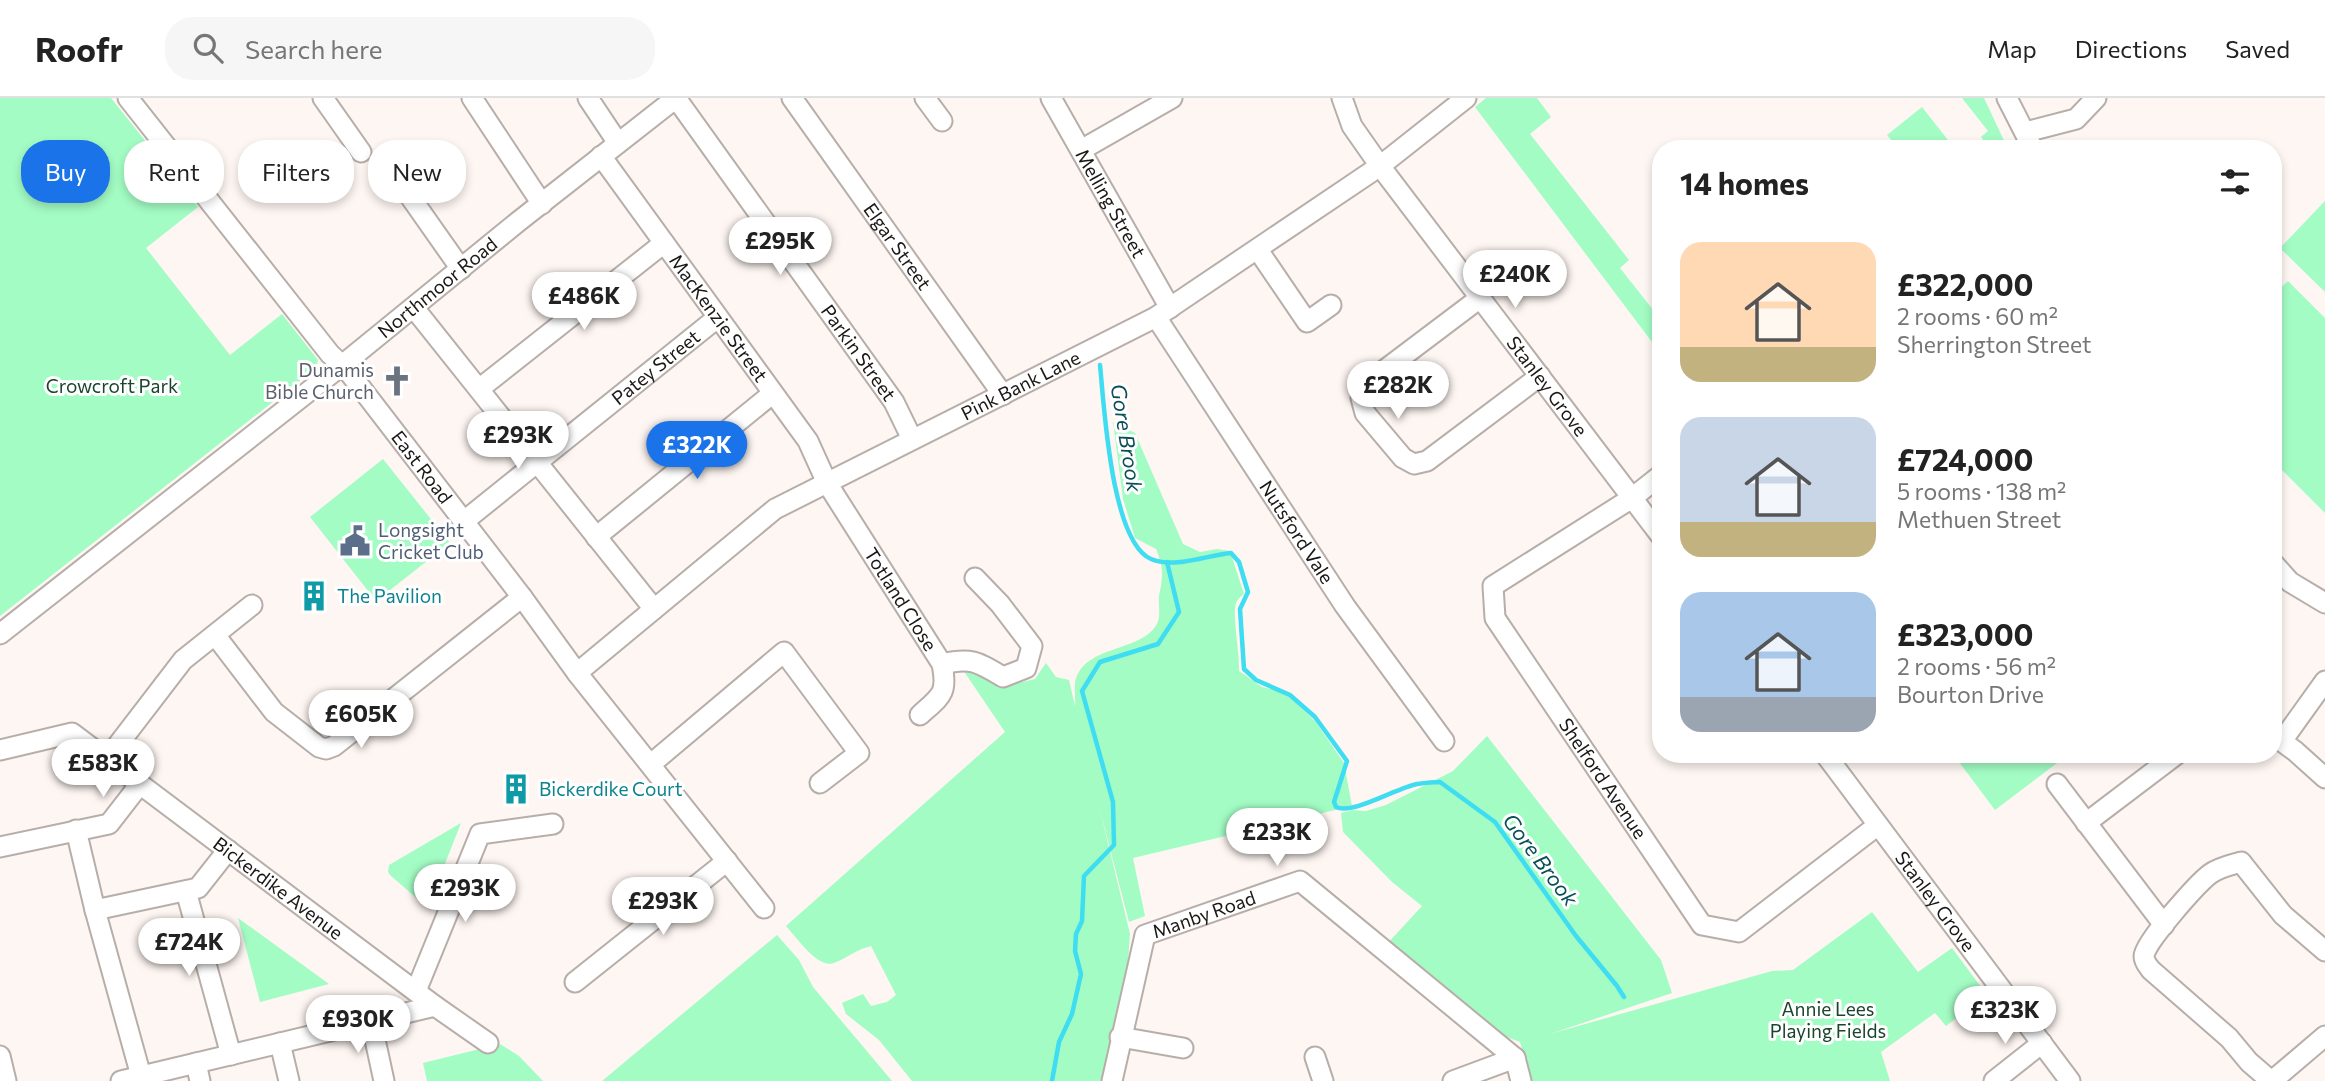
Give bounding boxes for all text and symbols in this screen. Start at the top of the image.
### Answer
search box [165,17,655,80]
text: Roofr [35,28,123,69]
icon: search [189,29,227,67]
text: Search here [245,33,383,64]
text: Map [1987,34,2037,63]
text: Directions [2075,34,2187,63]
text: Saved [2225,34,2290,63]
chip: Buy [21,140,110,203]
chip: Rent [124,140,224,203]
chip: Filters [238,140,354,203]
chip: New [368,140,466,203]
street label: Melling Street [1071,145,1151,262]
icon: filters [2216,163,2254,201]
text: 14 homes [1680,164,1809,201]
street label: Elgar Street [859,198,937,294]
pin: £295K [731,218,829,277]
text: £295K [745,226,815,254]
street label: Northmoor Road [373,232,501,342]
street label: MacKenzie Street [665,249,773,386]
pin: £240K [1466,250,1564,310]
text: £240K [1479,259,1551,287]
text: £322,000 [1897,265,2034,302]
icon: home [1736,270,1820,354]
pin: £486K [535,272,633,332]
text: £486K [548,281,620,309]
street label: Parkin Street [817,300,901,405]
text: 2 rooms · 60 m² [1897,302,2058,330]
street label: Patey Street [607,324,704,409]
text: Sherrington Street [1897,330,2091,358]
street label: Stanley Grove [1502,331,1593,440]
street label: Pink Bank Lane [957,345,1084,424]
place label: Dunamis Bible Church [265,358,374,403]
pin: £282K [1349,362,1447,421]
church icon: Dunamis Bible Church [380,364,414,398]
text: £282K [1363,370,1433,398]
park label: Crowcroft Park [46,374,178,397]
water label: Gore Brook [1107,382,1148,494]
pin: £293K [469,412,567,471]
text: £293K [483,420,553,448]
pin: £322K [648,422,746,481]
street label: East Road [387,426,458,508]
text: £322K [662,430,732,458]
text: £724,000 [1897,440,2034,477]
icon: home [1736,445,1820,529]
street label: Nutsford Vale [1255,476,1339,588]
text: 5 rooms · 138 m² [1897,477,2066,505]
text: Methuen Street [1897,505,2061,533]
place label: Longsight Cricket Club [378,518,484,563]
public building icon: Longsight Cricket Club [338,524,372,558]
street label: Totland Close [860,543,943,655]
building icon: The Pavilion [297,579,331,613]
place label: The Pavilion [337,584,442,607]
text: £323,000 [1897,615,2034,652]
icon: home [1736,620,1820,704]
text: 2 rooms · 56 m² [1897,652,2056,680]
text: Bourton Drive [1897,680,2044,708]
pin: £605K [312,690,410,750]
text: £605K [325,699,397,727]
street label: Shelford Avenue [1555,713,1652,843]
pin: £583K [54,740,152,799]
text: £583K [68,748,138,776]
building icon: Bickerdike Court [499,772,533,806]
place label: Bickerdike Court [539,777,683,800]
pin: £233K [1228,808,1326,868]
water label: Gore Brook [1498,808,1584,911]
text: £233K [1242,817,1312,845]
street label: Bickerdike Avenue [209,831,348,944]
street label: Stanley Grove [1891,846,1981,956]
pin: £293K [416,864,514,924]
text: £293K [430,873,500,901]
pin: £293K [614,878,712,937]
street label: Manby Road [1149,885,1258,943]
text: £293K [628,886,698,914]
pin: £724K [140,918,238,978]
text: £724K [154,927,224,955]
pin: £323K [1956,986,2054,1046]
text: £323K [1970,995,2040,1023]
pin: £930K [309,996,407,1055]
park label: Annie Lees Playing Fields [1770,997,1886,1042]
text: £930K [322,1004,394,1032]

